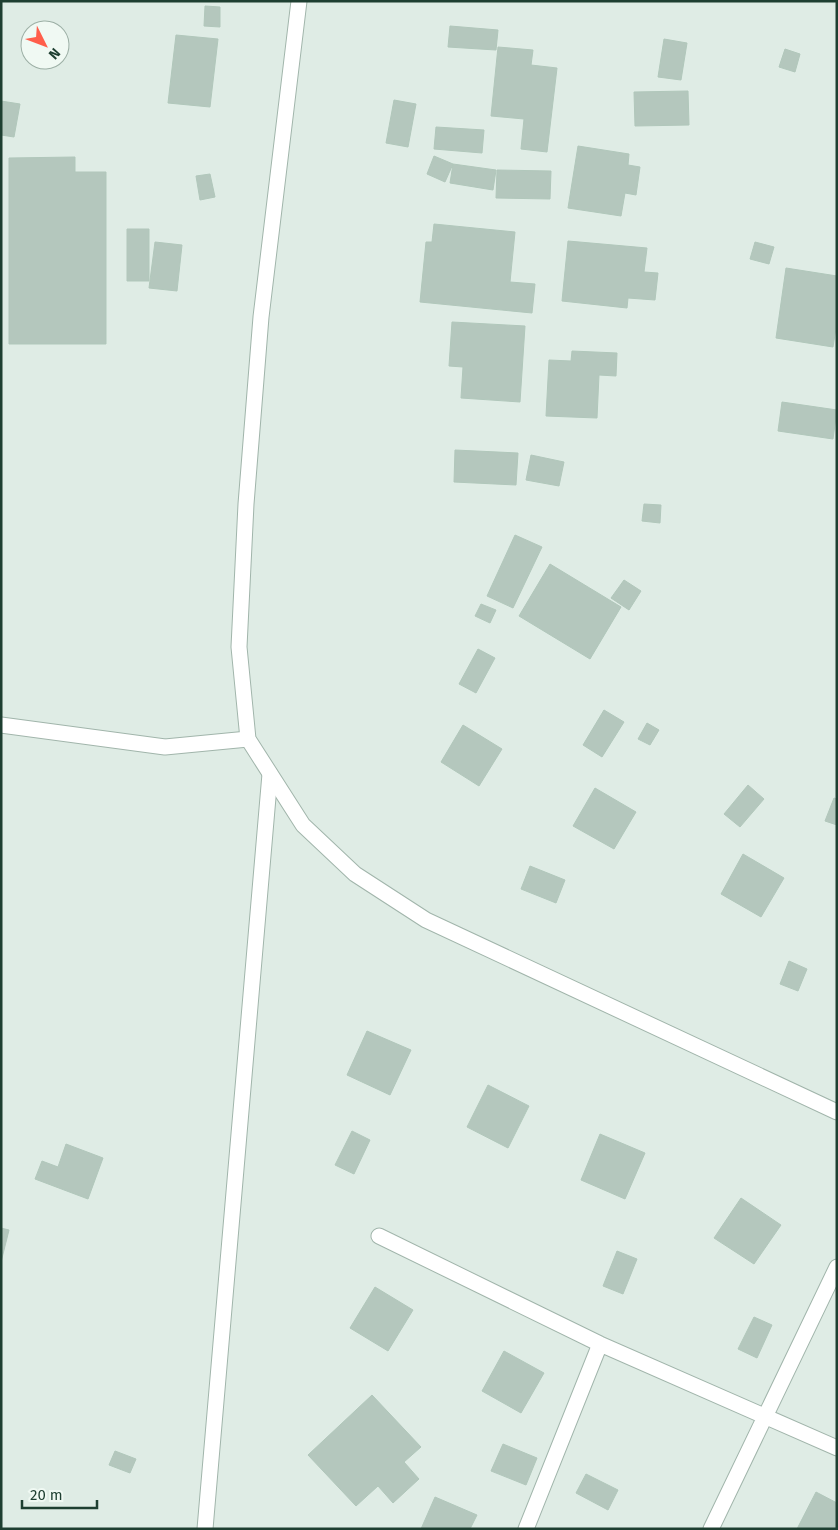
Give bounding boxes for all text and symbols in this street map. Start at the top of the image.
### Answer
north arrow [20,20,70,70]
text: N [45,44,64,63]
scale bar [22,1478,98,1510]
text: 20 m [30,1486,63,1504]

